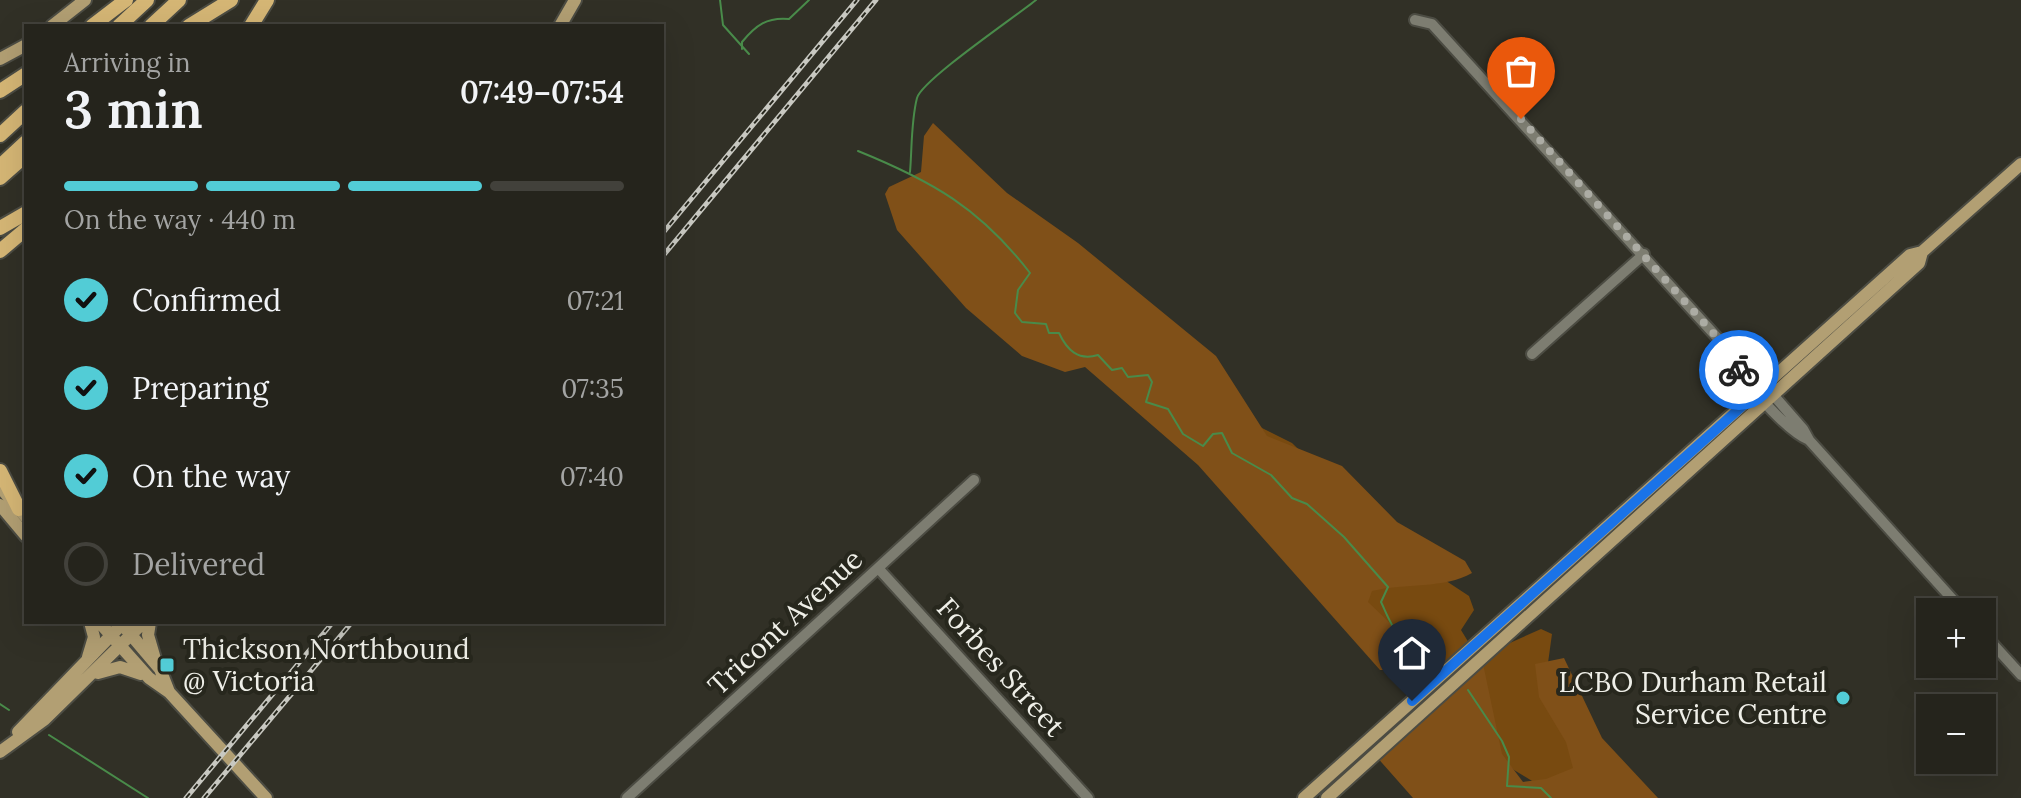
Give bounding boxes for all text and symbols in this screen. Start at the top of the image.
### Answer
pin [1487,37,1555,119]
text: Arriving in [64,46,191,79]
icon: bag [1499,49,1543,93]
text: 07:49–07:54 [460,73,624,111]
text: 3 min [64,76,203,142]
text: On the way · 440 m [64,203,296,236]
icon: check [64,278,108,322]
text: Confirmed [132,281,281,319]
text: 07:21 [567,284,624,317]
courier [1699,330,1779,410]
icon: bike [1717,348,1761,392]
icon: check [64,366,108,410]
text: Preparing [132,369,269,407]
text: 07:35 [561,372,624,405]
icon: check [64,454,108,498]
text: On the way [132,457,290,495]
text: 07:40 [560,460,624,493]
street label: Tricont Avenue [700,541,870,703]
text: Delivered [132,545,265,583]
street label: Forbes Street [929,590,1073,744]
map controls [1916,598,1996,774]
button: + [1916,598,1996,678]
pin [1378,619,1446,701]
place label: Thickson Northbound @ Victoria [183,631,470,699]
icon: home [1390,631,1434,675]
marker: Thickson Northbound @ Victoria [158,656,176,674]
place label: LCBO Durham Retail Service Centre [1558,664,1827,732]
marker: LCBO Durham Retail Service Centre [1834,689,1852,707]
button: − [1916,694,1996,774]

